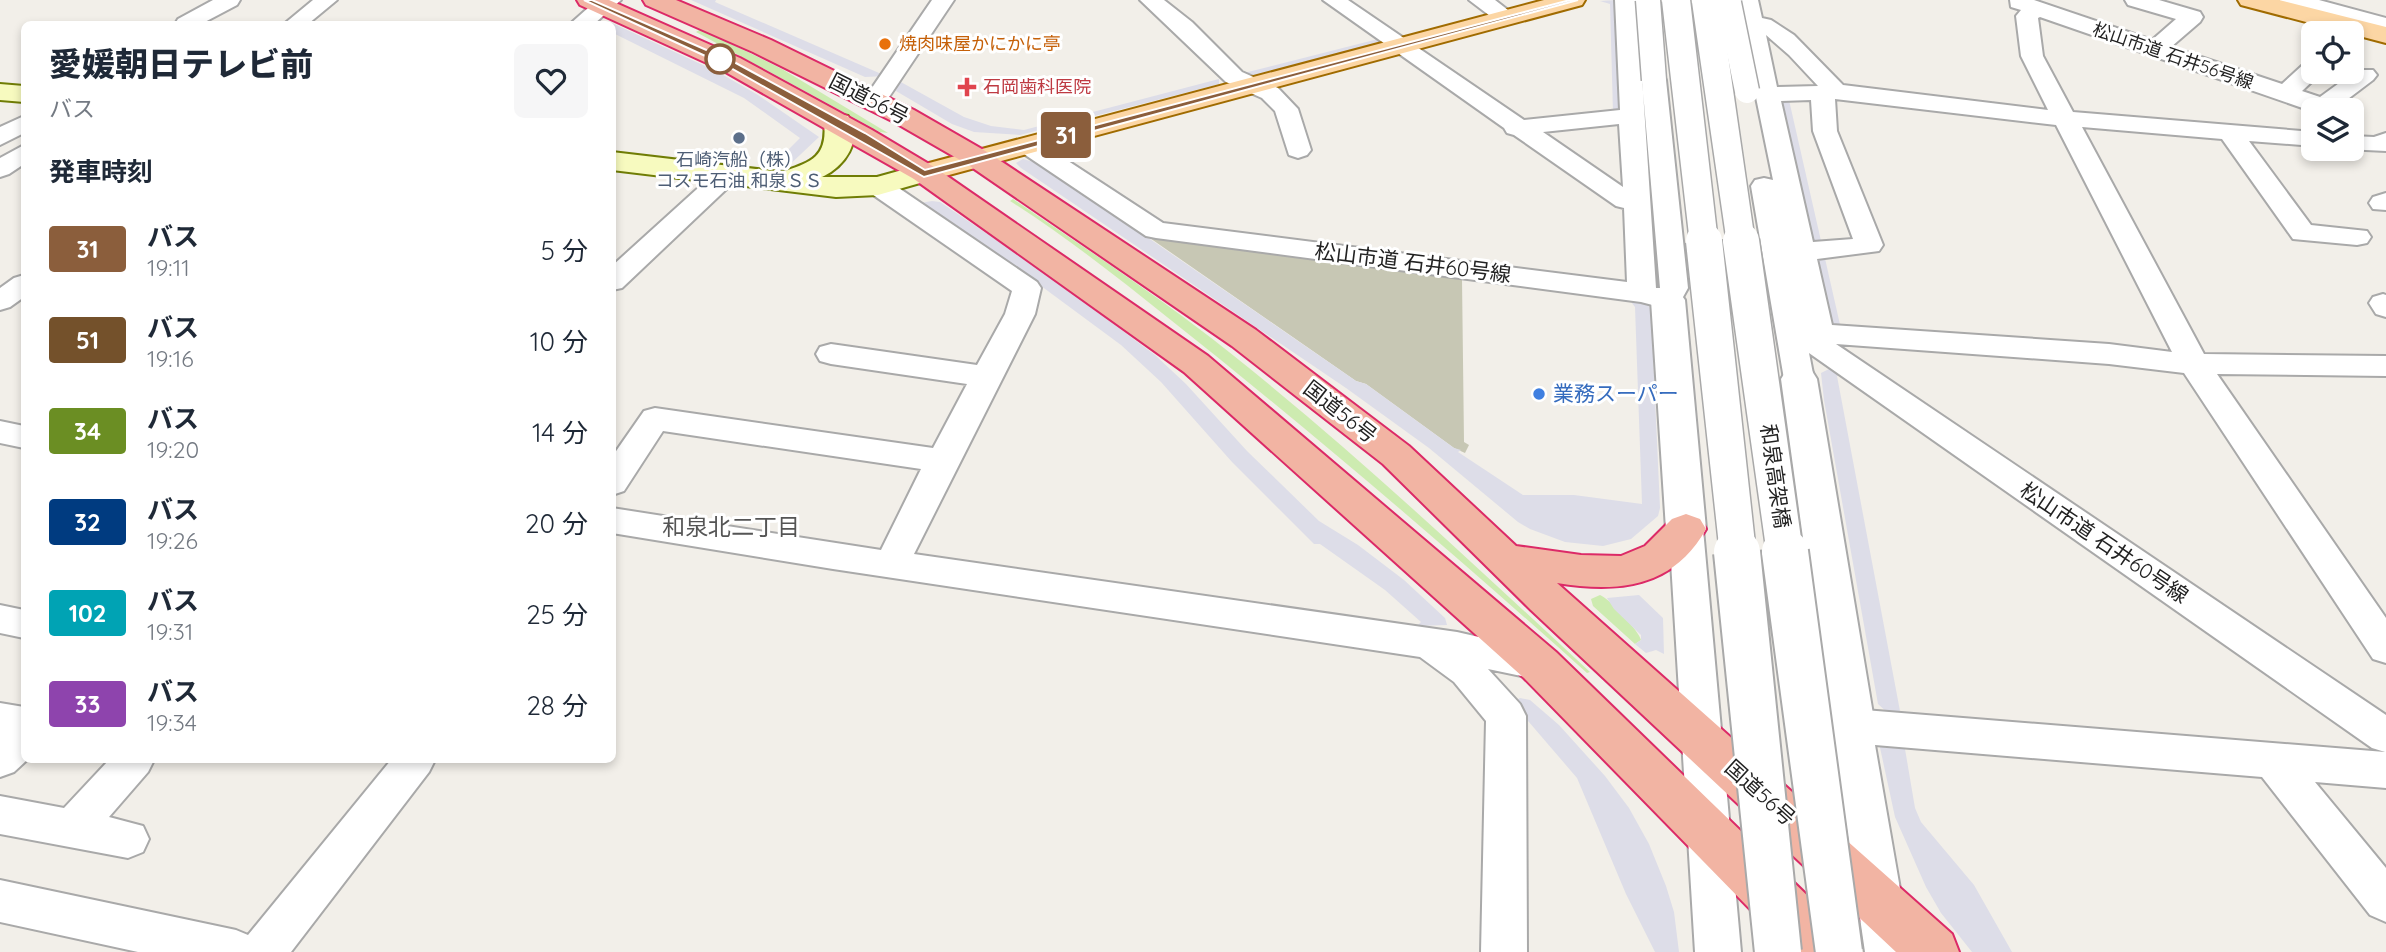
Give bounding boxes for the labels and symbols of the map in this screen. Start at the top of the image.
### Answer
street label: 松山市道 石井56号線 [2090,17,2257,94]
place label: 焼肉味屋かにかに亭 [899,32,1061,55]
marker: 焼肉味屋かにかに亭 [877,36,893,52]
unlabelled marker [705,44,735,74]
street label: 国道56号 [825,67,914,129]
place label: 石岡歯科医院 [983,75,1091,98]
marker: 石岡歯科医院 [957,77,977,97]
line badge: 31 [1034,112,1098,158]
marker: 石崎汽船（株） コスモ石油 和泉ＳＳ [731,130,747,146]
place label: 石崎汽船（株） コスモ石油 和泉ＳＳ [656,148,822,192]
street label: 松山市道 石井60号線 [1314,237,1513,287]
street label: 国道56号 [1299,375,1382,448]
place label: 業務スーパー [1553,380,1679,406]
marker: 業務スーパー [1531,386,1547,402]
street label: 和泉高架橋 [1756,422,1796,530]
street label: 松山市道 石井60号線 [2015,476,2194,608]
district label: 和泉北二丁目 [662,512,800,541]
street label: 国道56号 [1720,754,1801,831]

